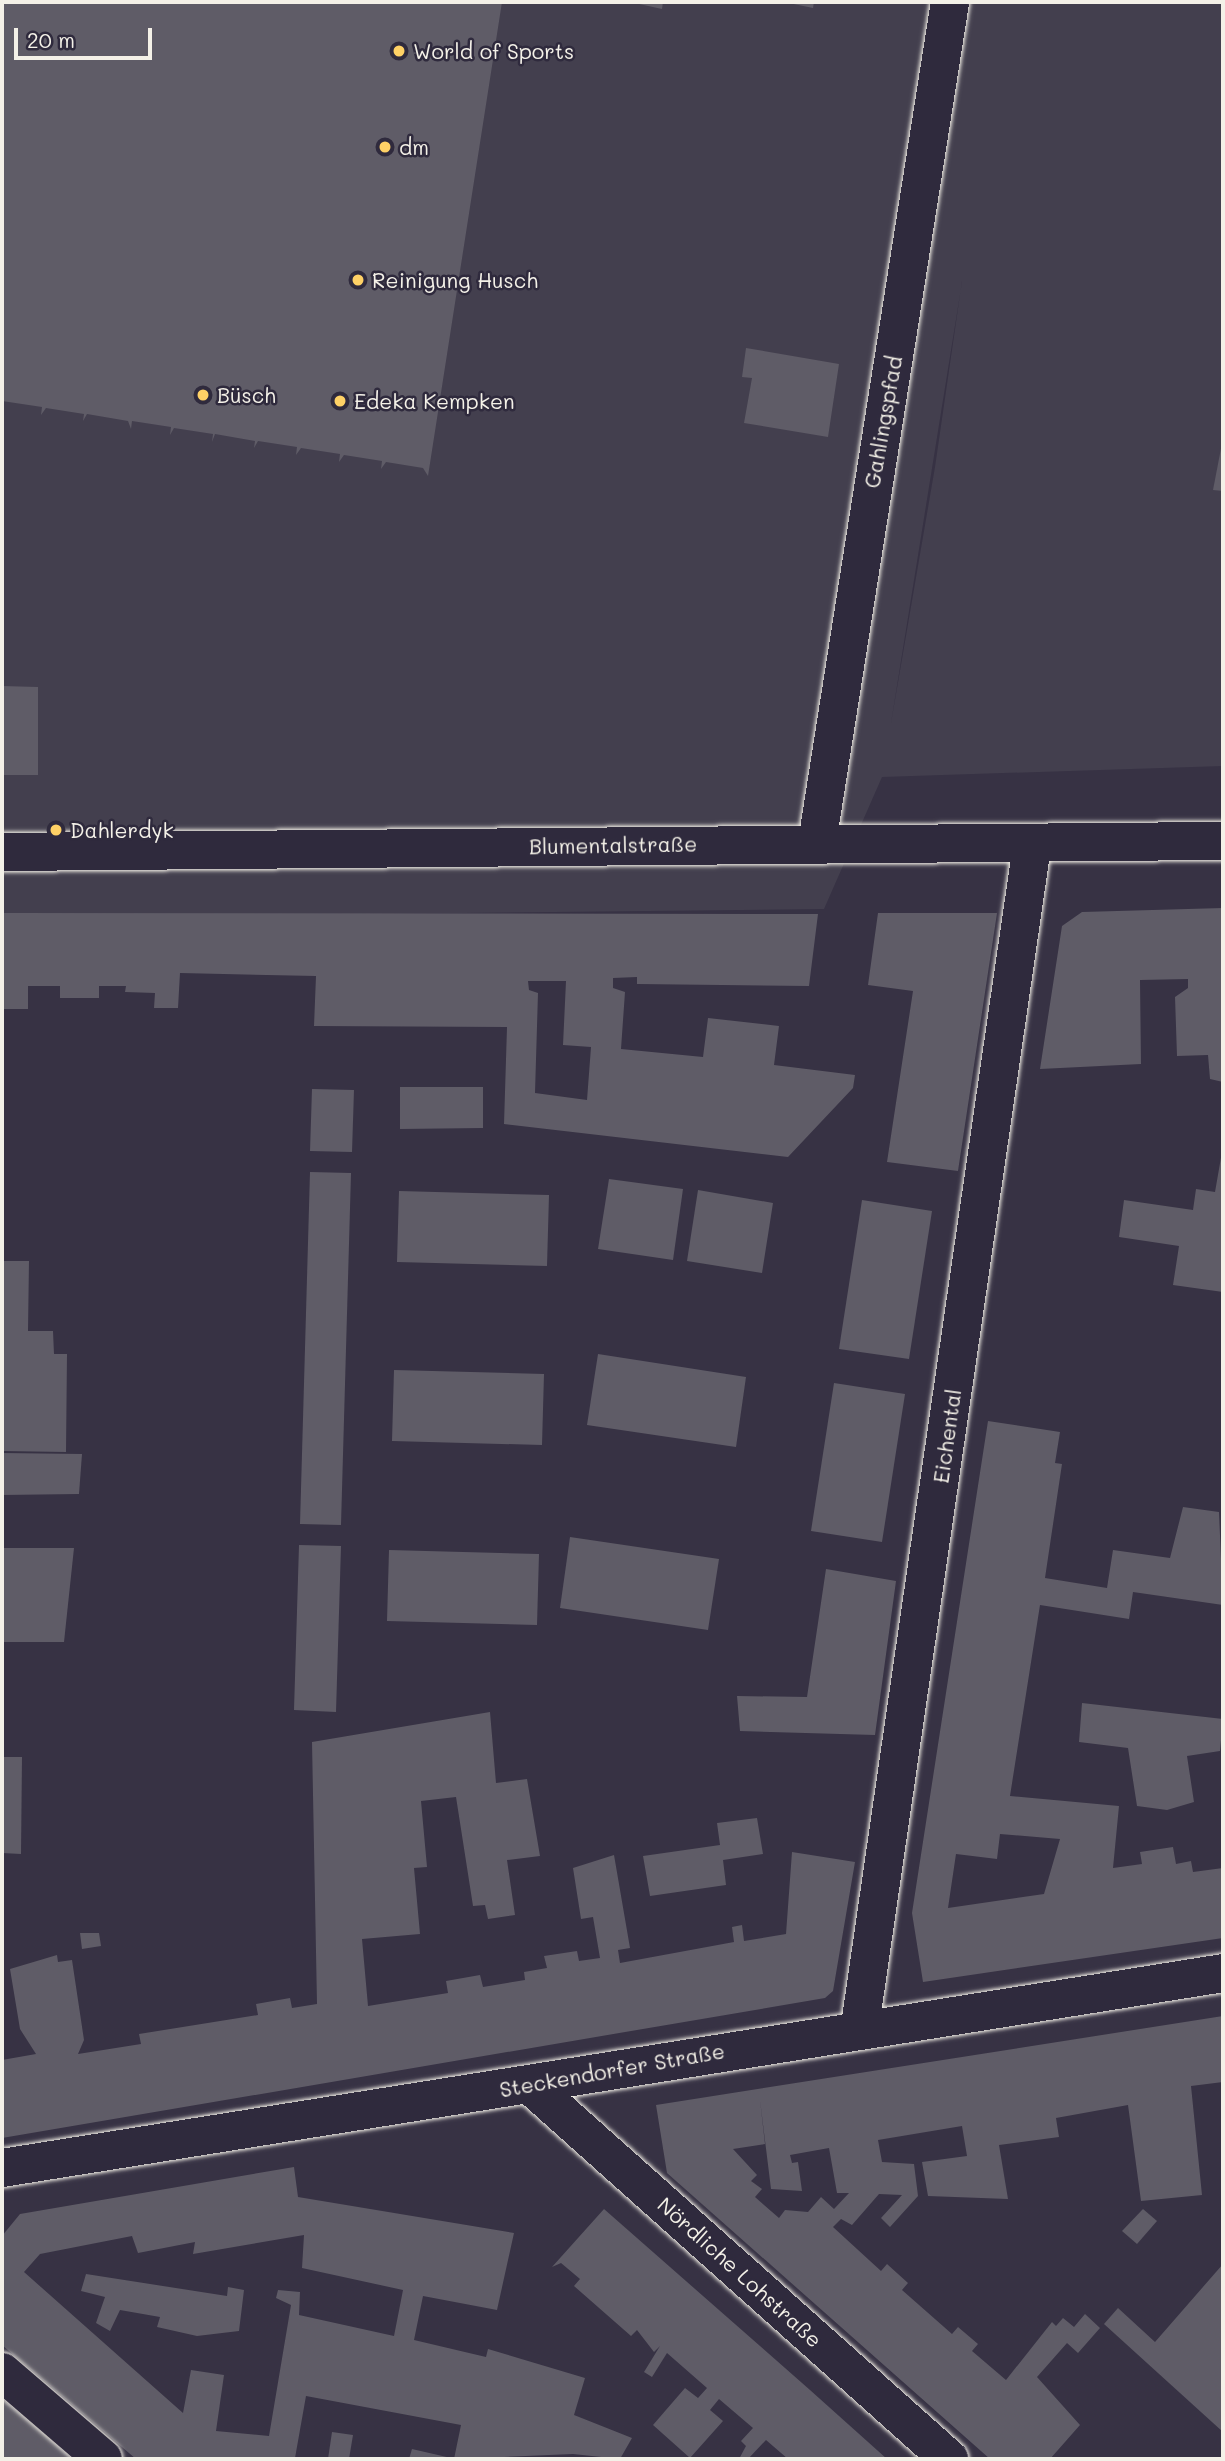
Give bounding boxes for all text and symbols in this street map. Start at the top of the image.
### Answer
scale bar [18,14,156,58]
text: 20 m [27,26,75,53]
place label: World of Sports [413,38,574,64]
marker: World of Sports [391,43,407,59]
place label: dm [399,134,429,160]
marker: dm [377,139,393,155]
place label: Reinigung Husch [372,267,538,293]
marker: Reinigung Husch [350,272,366,288]
street label: Gahlingspfad [859,354,907,490]
place label: Büsch [217,382,276,408]
marker: Büsch [195,387,211,403]
place label: Edeka Kempken [354,388,515,414]
marker: Edeka Kempken [332,393,348,409]
place label: Dahlerdyk [70,817,174,843]
marker: Dahlerdyk [48,822,64,838]
street label: Blumentalstraße [529,831,697,859]
street label: Eichental [928,1387,966,1485]
street label: Steckendorfer Straße [498,2038,726,2102]
street label: Nördliche Lohstraße [653,2192,827,2352]

